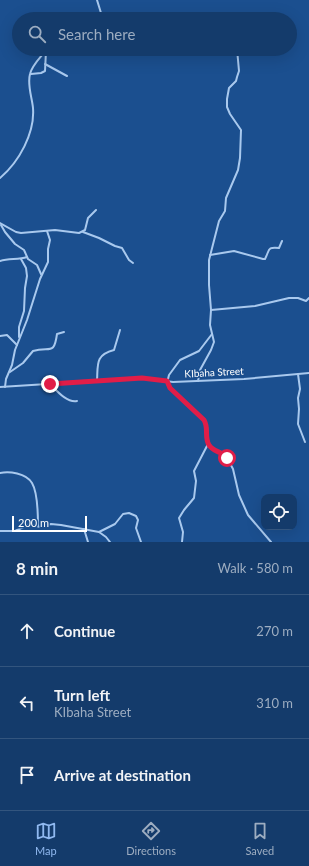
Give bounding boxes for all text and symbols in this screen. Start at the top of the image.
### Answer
search box [12,12,297,56]
icon: search [26,23,48,45]
text: Search here [58,25,135,43]
street label: KIbaha Street [184,364,244,380]
route end [41,375,59,393]
route start [218,449,236,467]
map controls [261,494,297,530]
button: locate [261,494,297,530]
scale bar [12,514,87,533]
text: 200 m [18,516,49,529]
text: 8 min [16,558,58,579]
text: Walk · 580 m [217,560,293,576]
icon: ahead [16,620,38,642]
text: Continue [54,622,115,640]
text: 270 m [256,623,293,639]
text: Turn left [54,686,110,704]
icon: left [16,692,38,714]
text: 310 m [256,695,293,711]
text: KIbaha Street [54,704,131,720]
icon: arrive [16,764,38,786]
text: Arrive at destination [54,766,191,784]
tab: Map [35,820,57,857]
tab: Directions [126,820,176,857]
tab: Saved [245,820,274,857]

